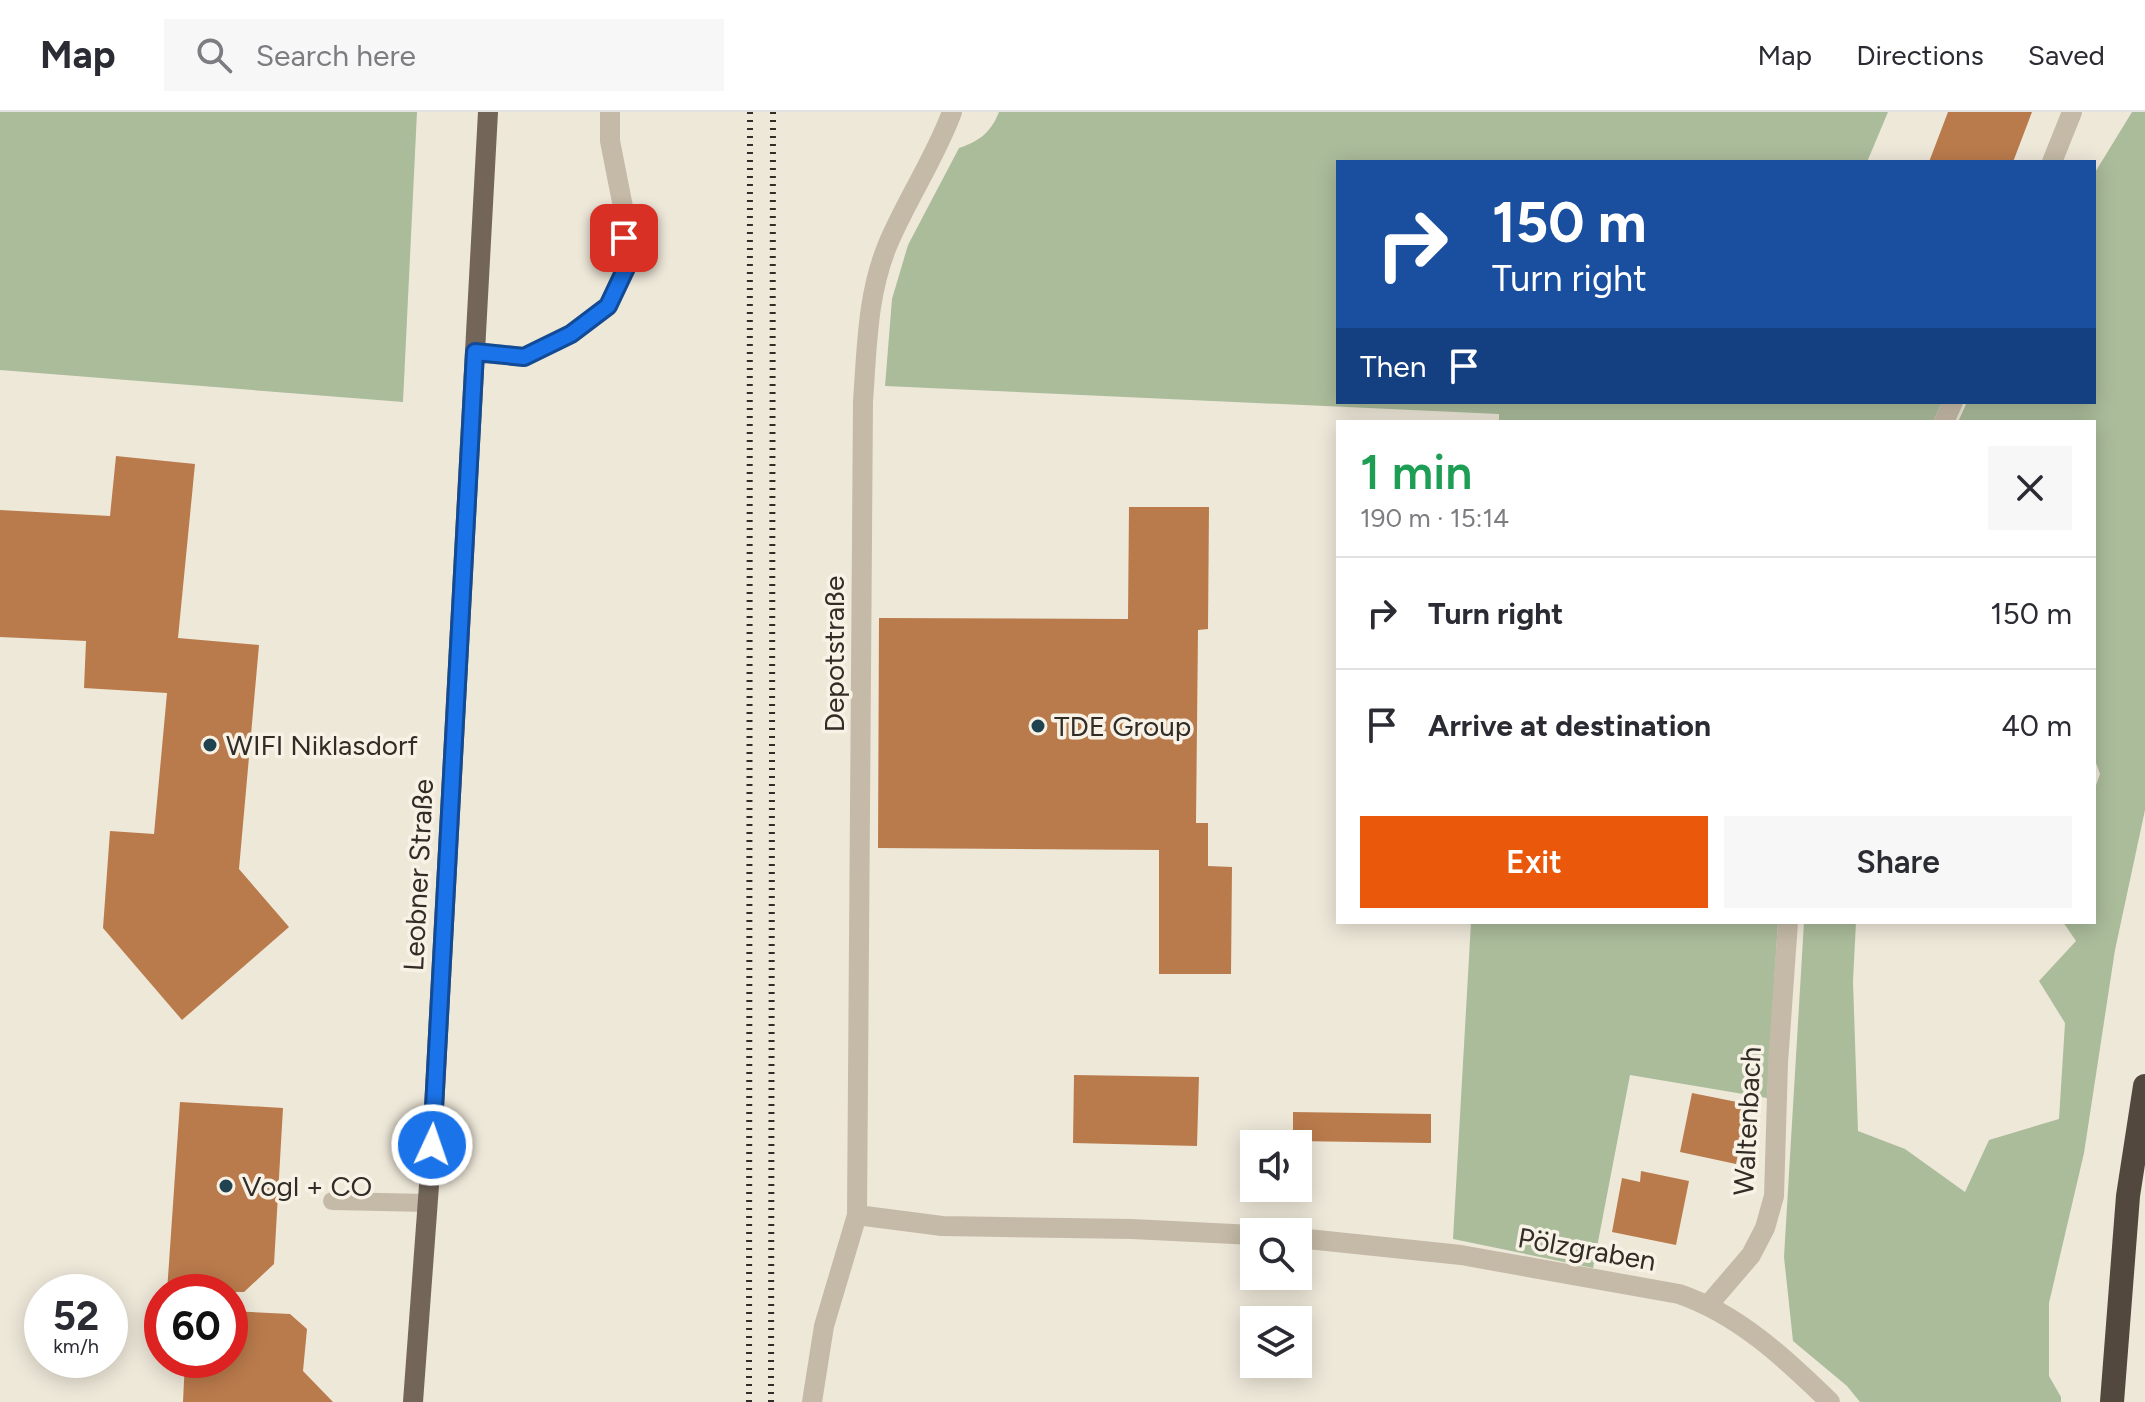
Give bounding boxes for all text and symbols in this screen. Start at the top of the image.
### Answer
search box [164,19,724,91]
text: Map [40,32,116,78]
icon: search [192,33,236,77]
text: Search here [256,37,416,74]
text: Map [1758,38,1812,72]
text: Directions [1856,38,1984,72]
text: Saved [2028,38,2105,72]
text: 150 m [1492,189,1647,256]
icon: right [1360,192,1464,296]
pin [590,204,658,272]
icon: arrive [602,216,646,260]
text: Turn right [1492,257,1647,300]
icon: arrive [1442,344,1486,388]
text: Then [1360,348,1426,385]
text: 1 min [1360,443,1472,501]
button: close [1988,446,2072,530]
text: 190 m · 15:14 [1360,502,1509,534]
street label: Depotstraße [817,576,851,732]
icon: right [1360,591,1404,635]
text: Turn right [1428,595,1563,632]
text: 150 m [1990,595,2072,632]
icon: arrive [1360,703,1404,747]
text: Arrive at destination [1428,707,1711,744]
text: 40 m [2001,707,2072,744]
place label: TDE Group [1054,709,1191,743]
marker: TDE Group [1029,717,1047,735]
place label: WIFI Niklasdorf [226,728,419,762]
marker: WIFI Niklasdorf [201,736,219,754]
street label: Leobner Straße [396,778,440,972]
button: Exit [1360,816,1708,908]
button: Share [1724,816,2072,908]
street label: Waltenbach [1726,1046,1768,1196]
position arrow [390,1103,474,1187]
map controls [1240,1130,1312,1378]
button: sound [1240,1130,1312,1202]
place label: Vogl + CO [242,1169,372,1203]
marker: Vogl + CO [217,1177,235,1195]
button: search [1240,1218,1312,1290]
street label: Pölzgraben [1515,1220,1659,1278]
speed limit sign: 60 [144,1274,248,1378]
text: 52 [53,1292,99,1340]
button: layers [1240,1306,1312,1378]
text: km/h [53,1334,99,1358]

